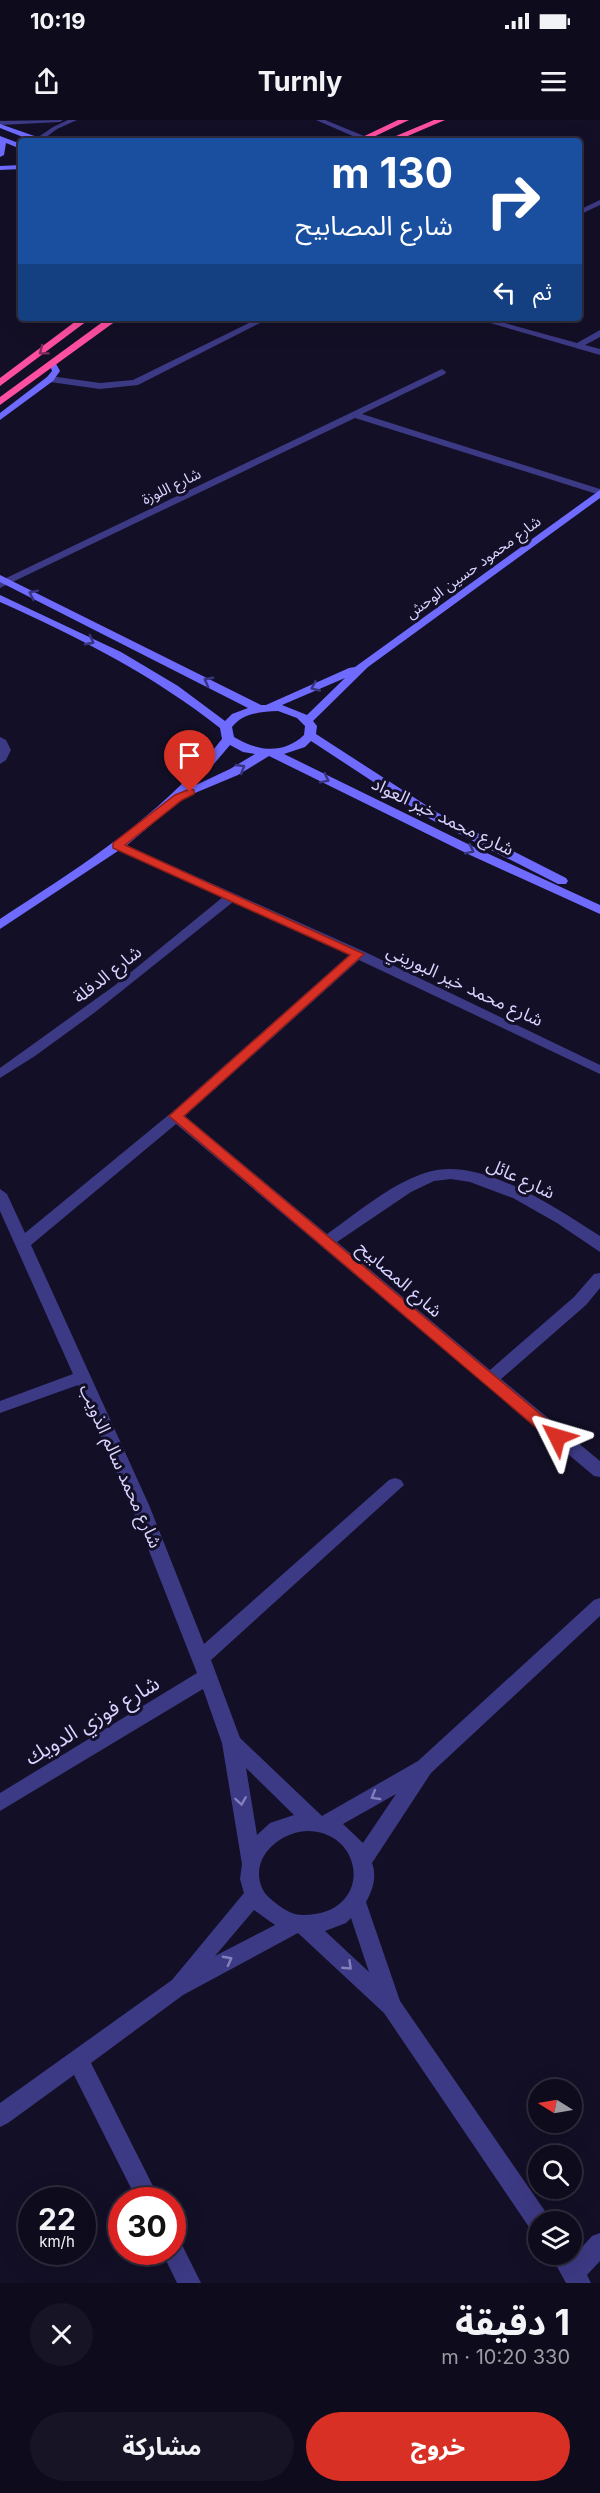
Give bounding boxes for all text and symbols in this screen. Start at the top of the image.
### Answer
text: 10:19 [30,8,85,34]
icon: share [30,65,63,98]
text: Turnly [258,65,342,98]
icon: menu [537,65,570,98]
text: 130 m [331,147,453,198]
icon: right [474,162,552,240]
text: شارع المصابيح [295,209,453,242]
icon: left [488,276,521,309]
text: ثم [533,279,552,305]
one-way arrow [39,343,50,354]
street label: شارع اللوزة [138,463,205,511]
street label: شارع محمود حسين الوحش [402,511,546,625]
one-way arrow [29,590,40,602]
one-way arrow [84,634,95,645]
one-way arrow [203,677,214,688]
one-way arrow [311,680,322,692]
pin [164,730,215,792]
icon: arrive [173,739,206,772]
one-way arrow [235,764,246,775]
one-way arrow [318,771,329,783]
street label: شارع محمد خير العواد [367,773,517,863]
one-way arrow [464,842,475,854]
street label: شارع محمد خير البوريني [382,940,547,1034]
street label: شارع الدفلة [69,941,148,1010]
street label: شارع عائل [482,1153,558,1206]
street label: شارع المصابيح [351,1237,447,1324]
street label: شارع محمد سالم الذويب [72,1381,167,1553]
position arrow [525,1405,589,1469]
street label: شارع فوزي الدويك [20,1670,166,1773]
one-way arrow [371,1789,381,1800]
one-way arrow [235,1796,247,1806]
one-way arrow [222,1956,232,1967]
one-way arrow [341,1959,352,1970]
north arrow [528,2079,582,2133]
map controls [528,2079,582,2265]
button: search [528,2145,582,2199]
speed limit sign: 30 [108,2187,186,2265]
text: 22 [38,2201,76,2237]
button: layers [528,2211,582,2265]
text: km/h [39,2232,75,2251]
text: 1 دقيقة [455,2300,570,2344]
button: close [30,2303,93,2366]
text: 330 m · 10:20 [441,2345,570,2369]
button: مشاركة [30,2412,294,2481]
button: خروج [306,2412,570,2481]

